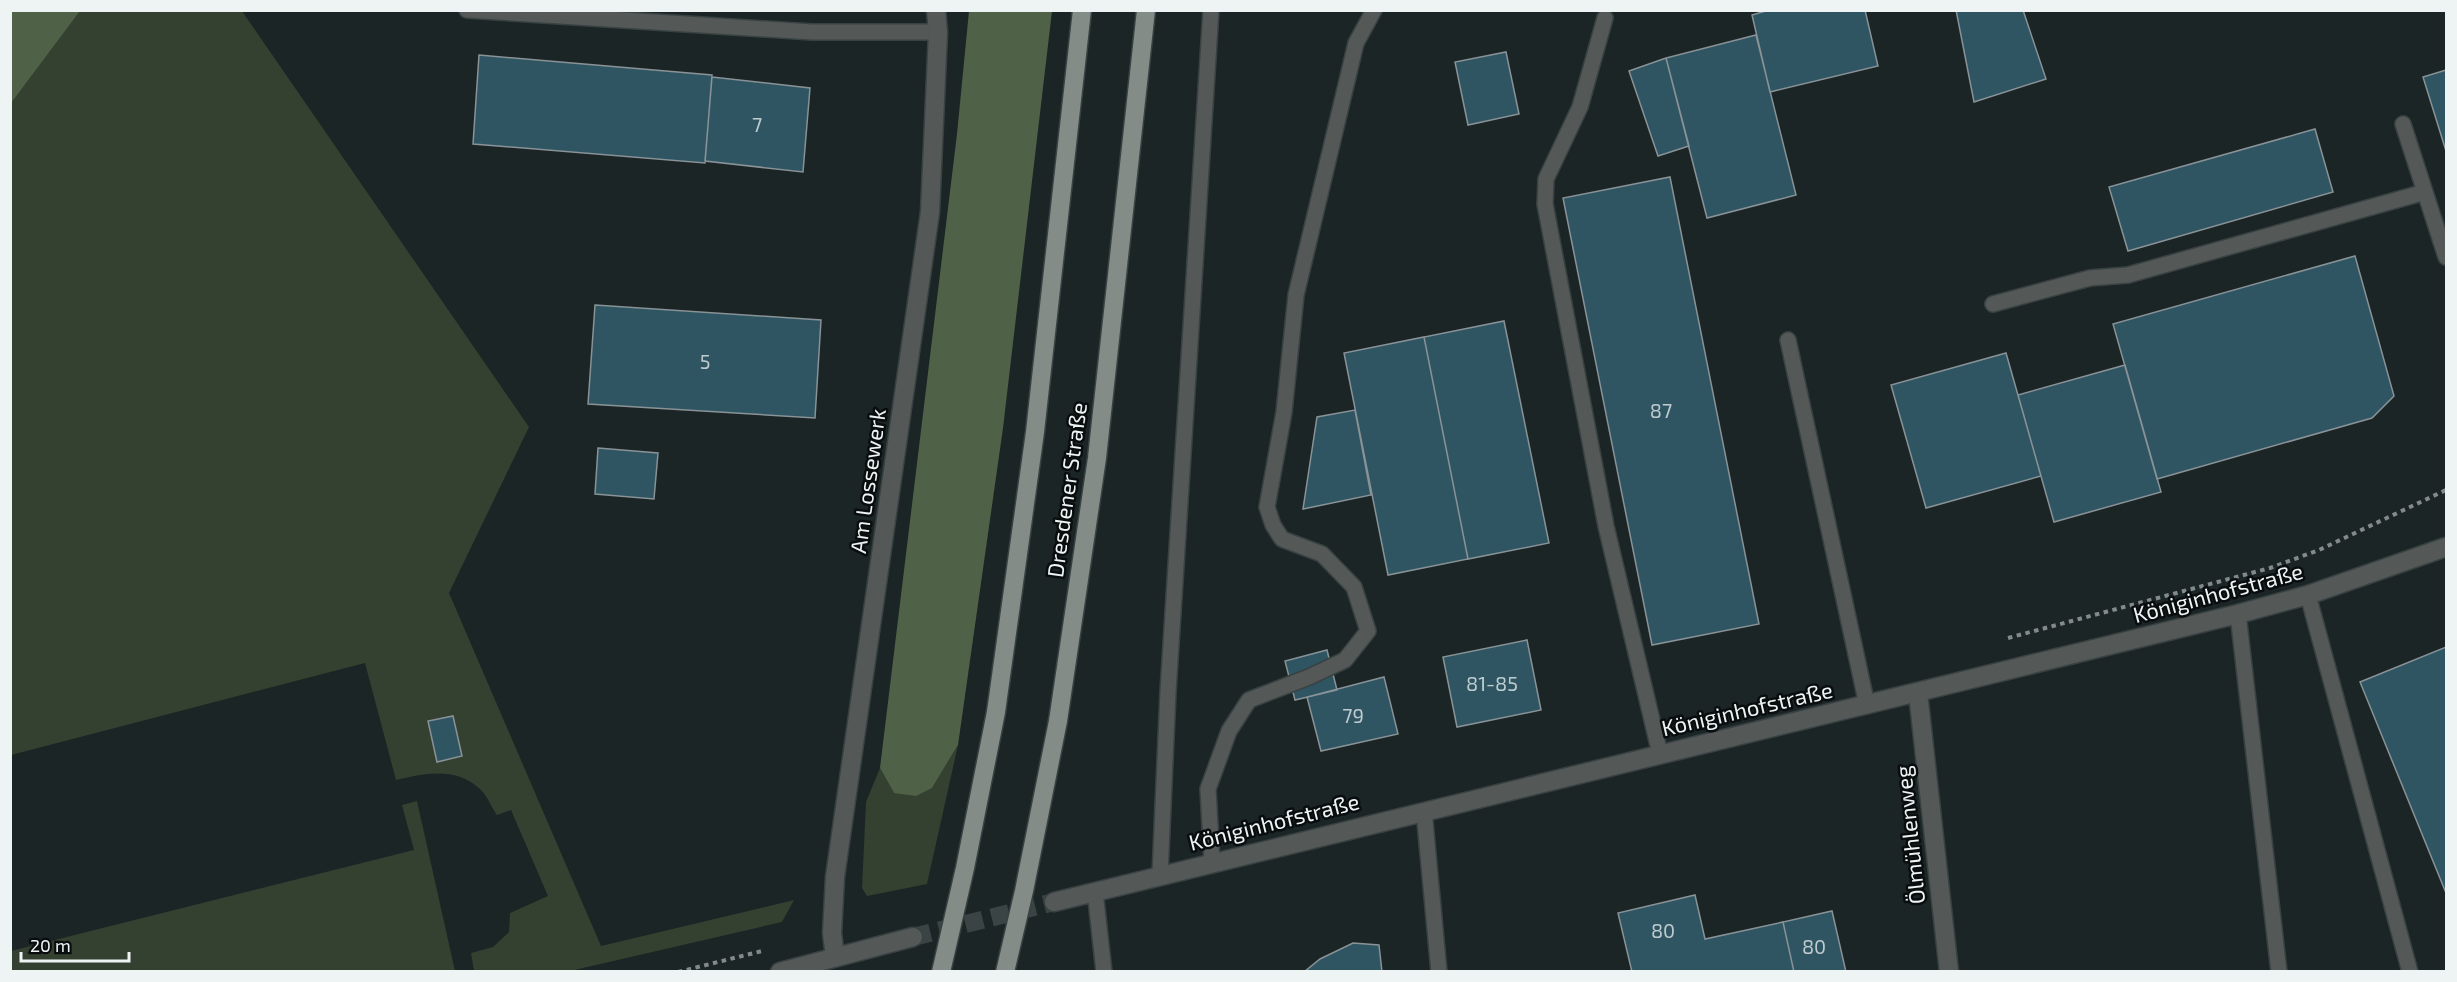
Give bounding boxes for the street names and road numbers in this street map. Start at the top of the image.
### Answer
street label: Dresdener Straße [1041,401,1091,579]
street label: Am Lossewerk [844,407,890,555]
street label: Königinhofstraße [2130,557,2305,627]
street label: Königinhofstraße [1659,676,1835,740]
street label: Ölmühlenweg [1889,765,1929,906]
street label: Königinhofstraße [1186,787,1362,855]

